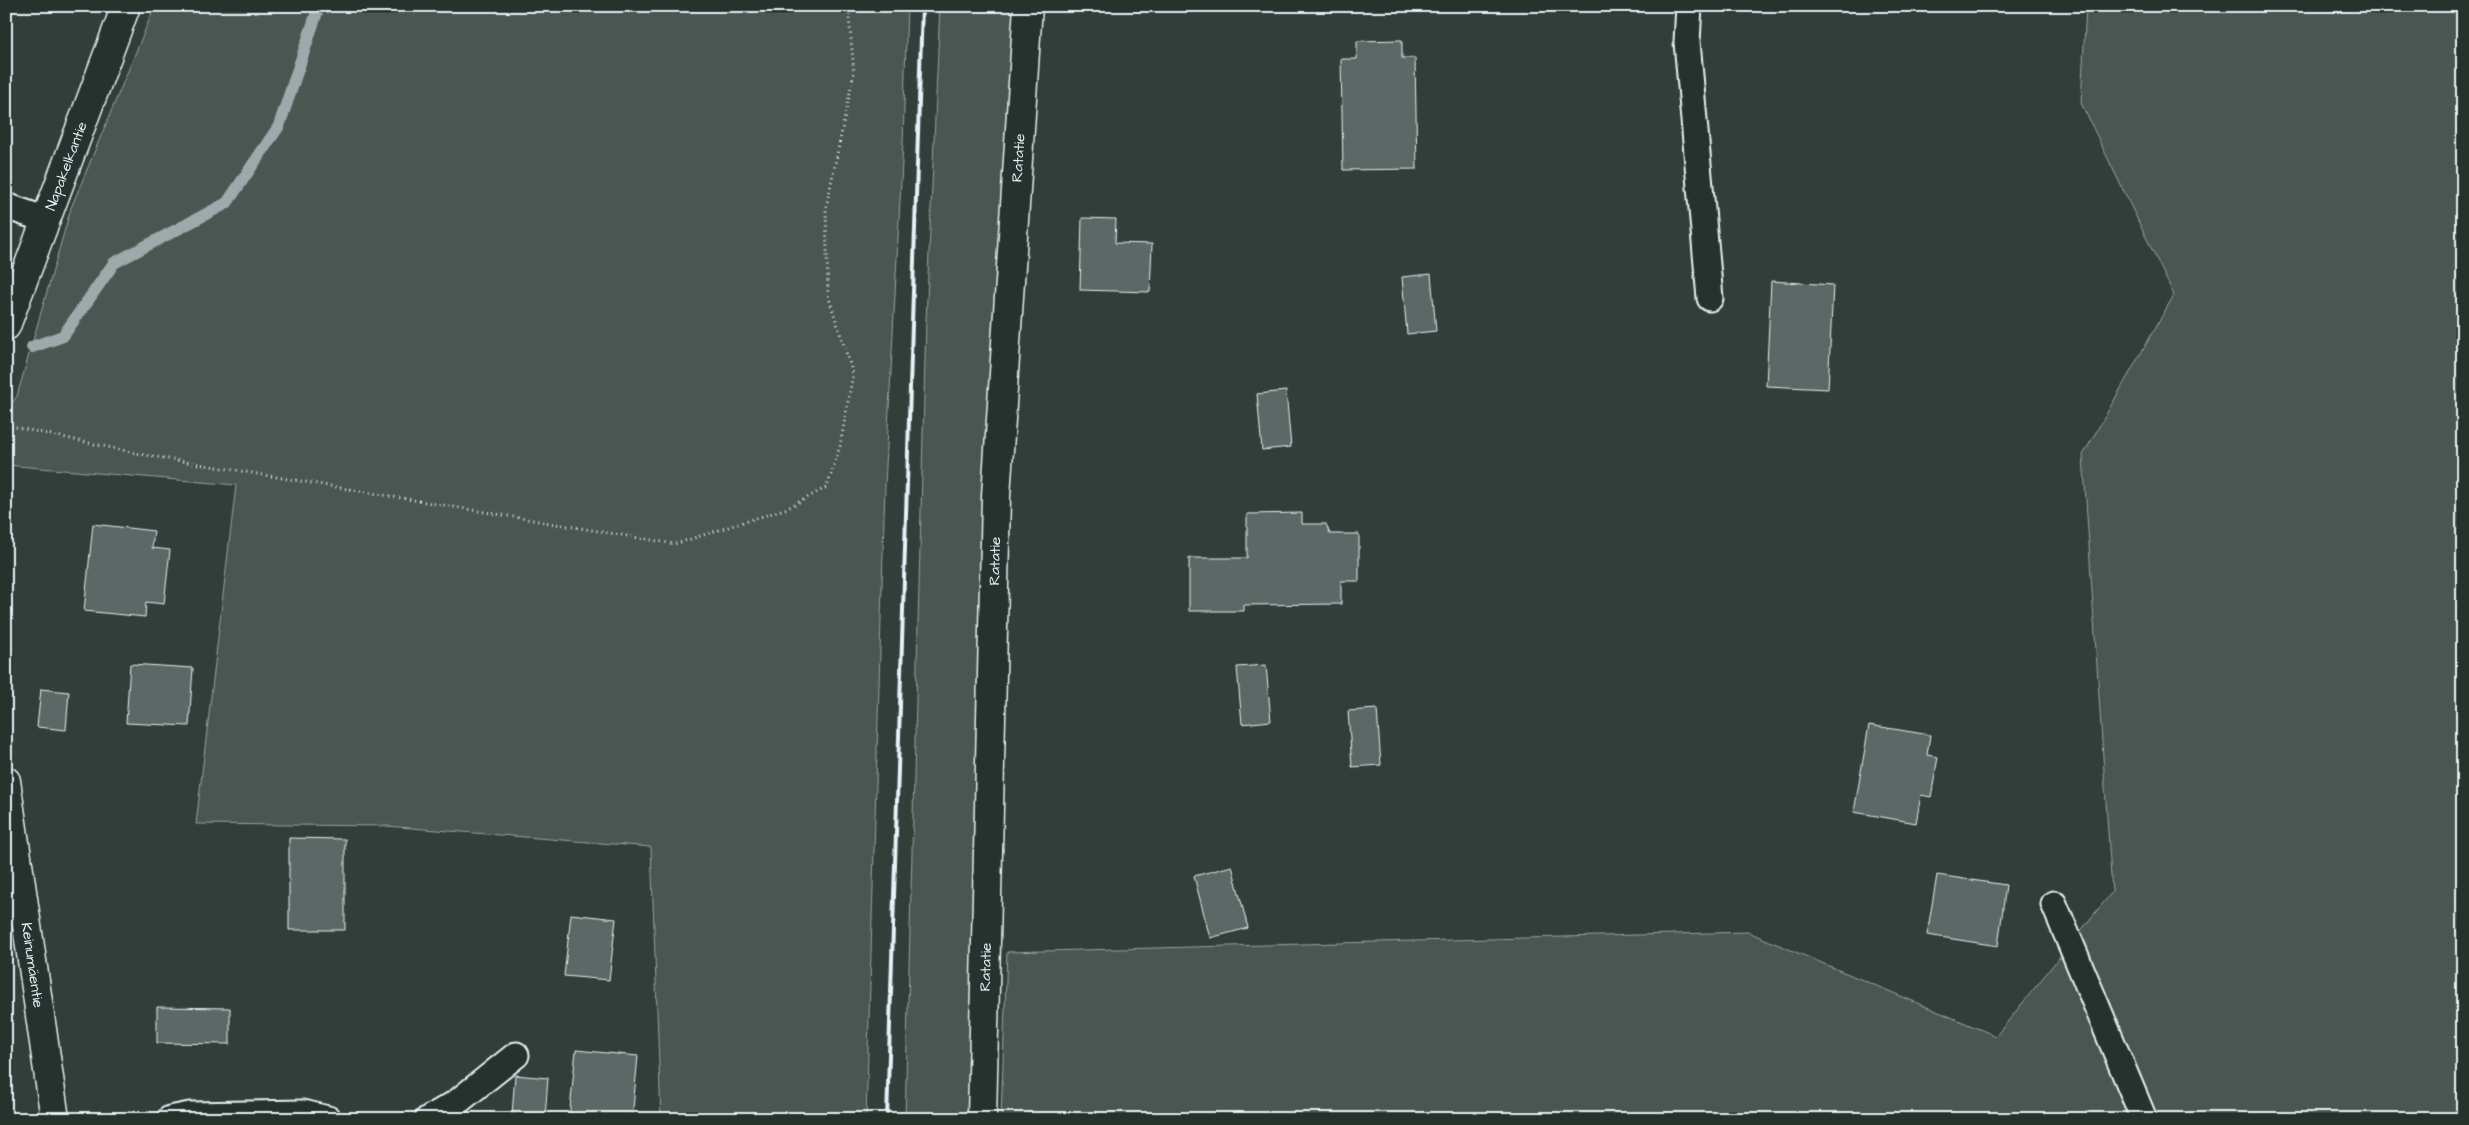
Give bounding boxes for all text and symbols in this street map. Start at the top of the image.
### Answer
street label: Napakelkantie [40,119,93,214]
street label: Ratatie [1007,133,1031,183]
street label: Ratatie [984,537,1006,586]
street label: Keinumäentie [16,921,49,1009]
street label: Ratatie [975,943,997,992]

